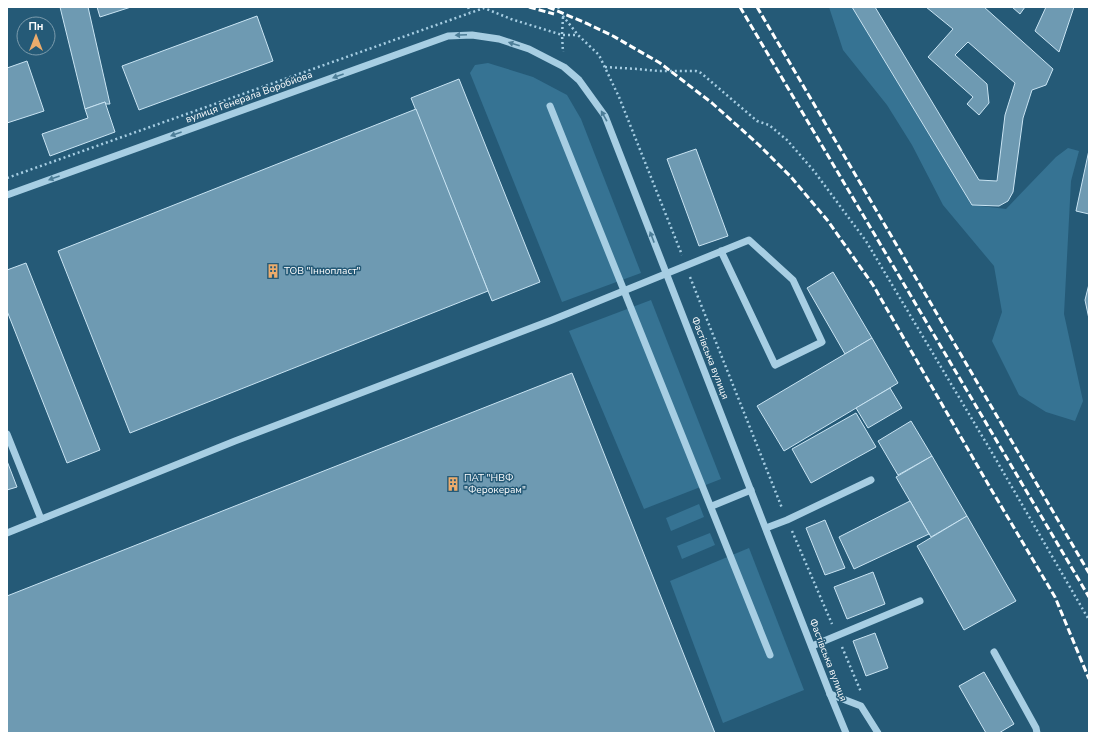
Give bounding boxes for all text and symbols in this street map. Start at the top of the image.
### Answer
north arrow [16,16,56,56]
text: Пн [28,19,44,34]
one-way arrow [455,32,467,39]
one-way arrow [508,41,520,47]
street label: вулиця Генерала Воробйова [184,68,314,126]
one-way arrow [331,73,343,79]
one-way arrow [601,110,608,122]
one-way arrow [170,131,182,137]
one-way arrow [47,176,59,182]
one-way arrow [649,231,655,243]
building icon: ТОВ "Іннопласт" [265,263,281,279]
place label: ТОВ "Іннопласт" [284,264,361,278]
street label: Фастівська вулиця [688,315,732,401]
place label: ПАТ "НВФ "Ферокерам" [464,471,526,497]
building icon: ПАТ "НВФ "Ферокерам" [445,476,461,492]
street label: Фастівська вулиця [806,617,850,703]

